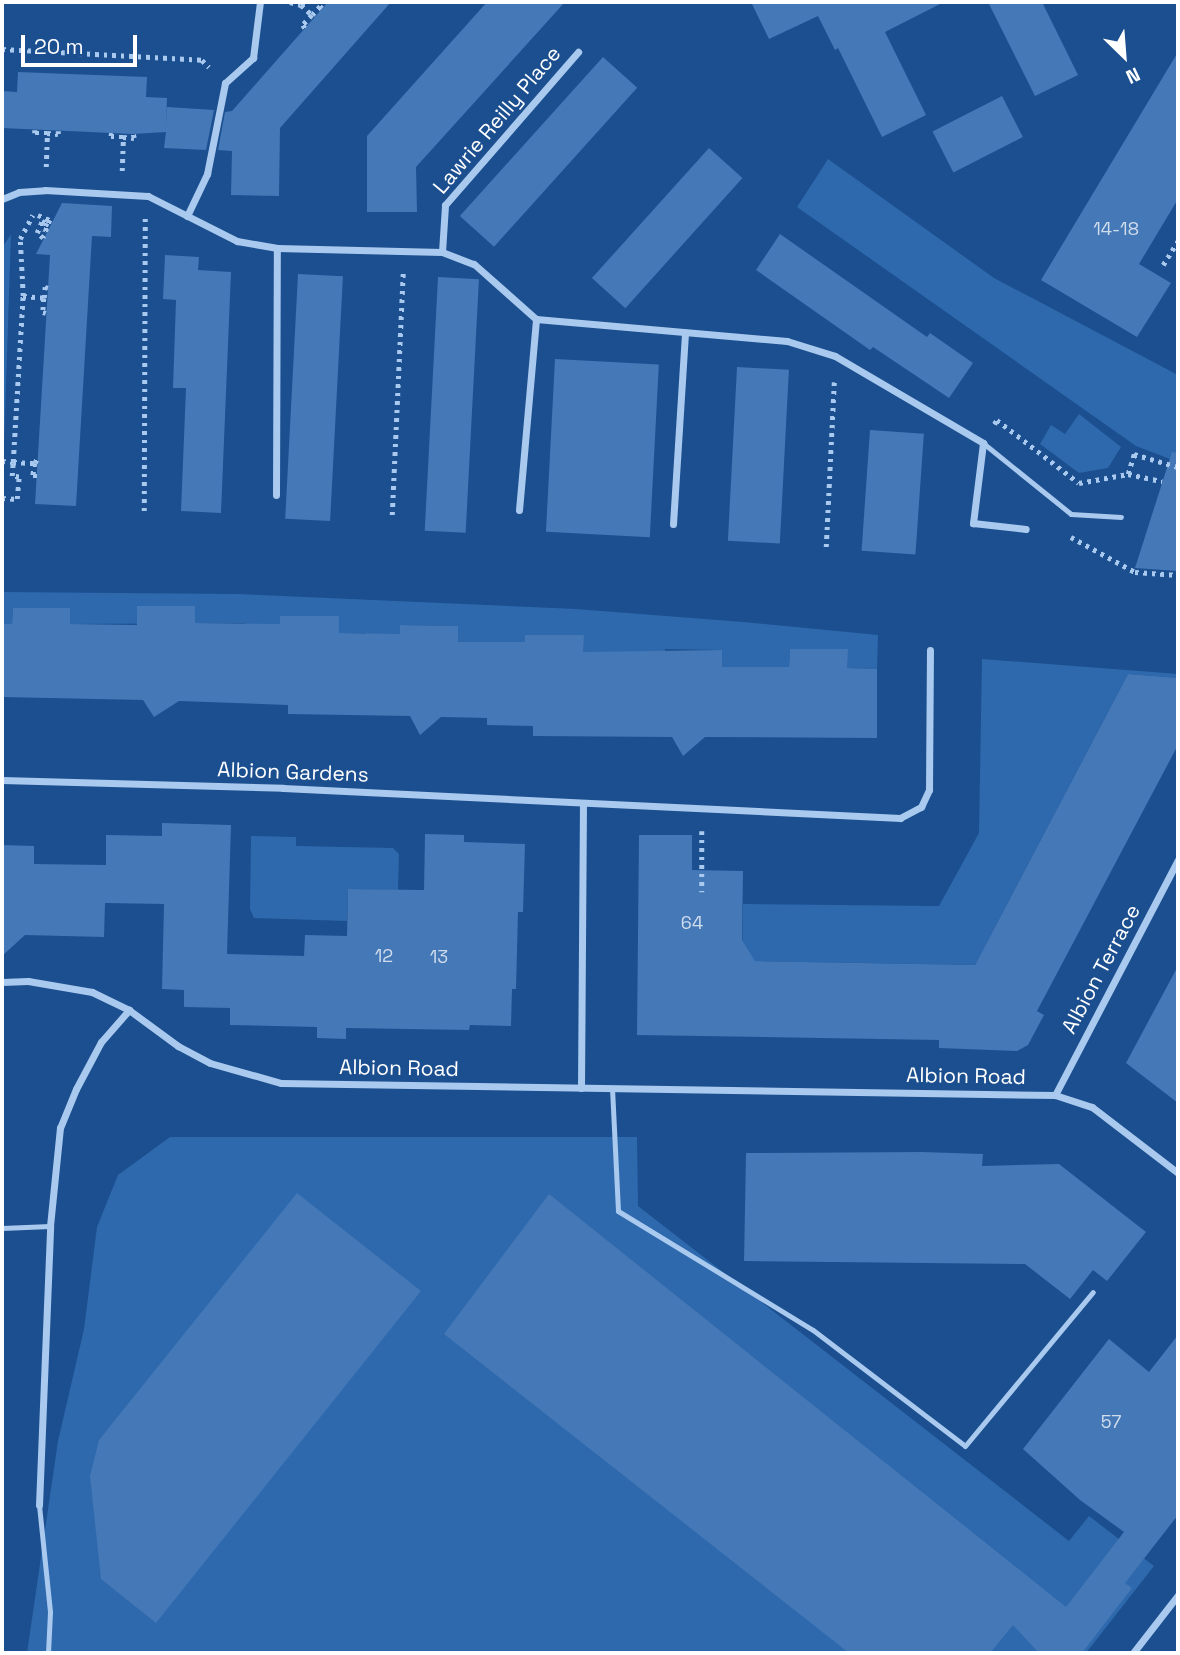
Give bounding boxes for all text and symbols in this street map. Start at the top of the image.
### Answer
scale bar [24,21,140,65]
north arrow [1089,21,1159,91]
text: 20 m [34,33,84,60]
street label: Lawrie Reilly Place [428,41,566,199]
text: N [1122,61,1144,90]
house number: 14-18 [1093,218,1139,240]
street label: Albion Gardens [217,757,369,787]
street label: Albion Terrace [1056,900,1146,1038]
house number: 64 [681,912,703,934]
house number: 12 [375,945,393,967]
house number: 13 [430,946,448,968]
street label: Albion Road [339,1054,459,1082]
street label: Albion Road [906,1062,1026,1090]
house number: 57 [1101,1411,1121,1433]

